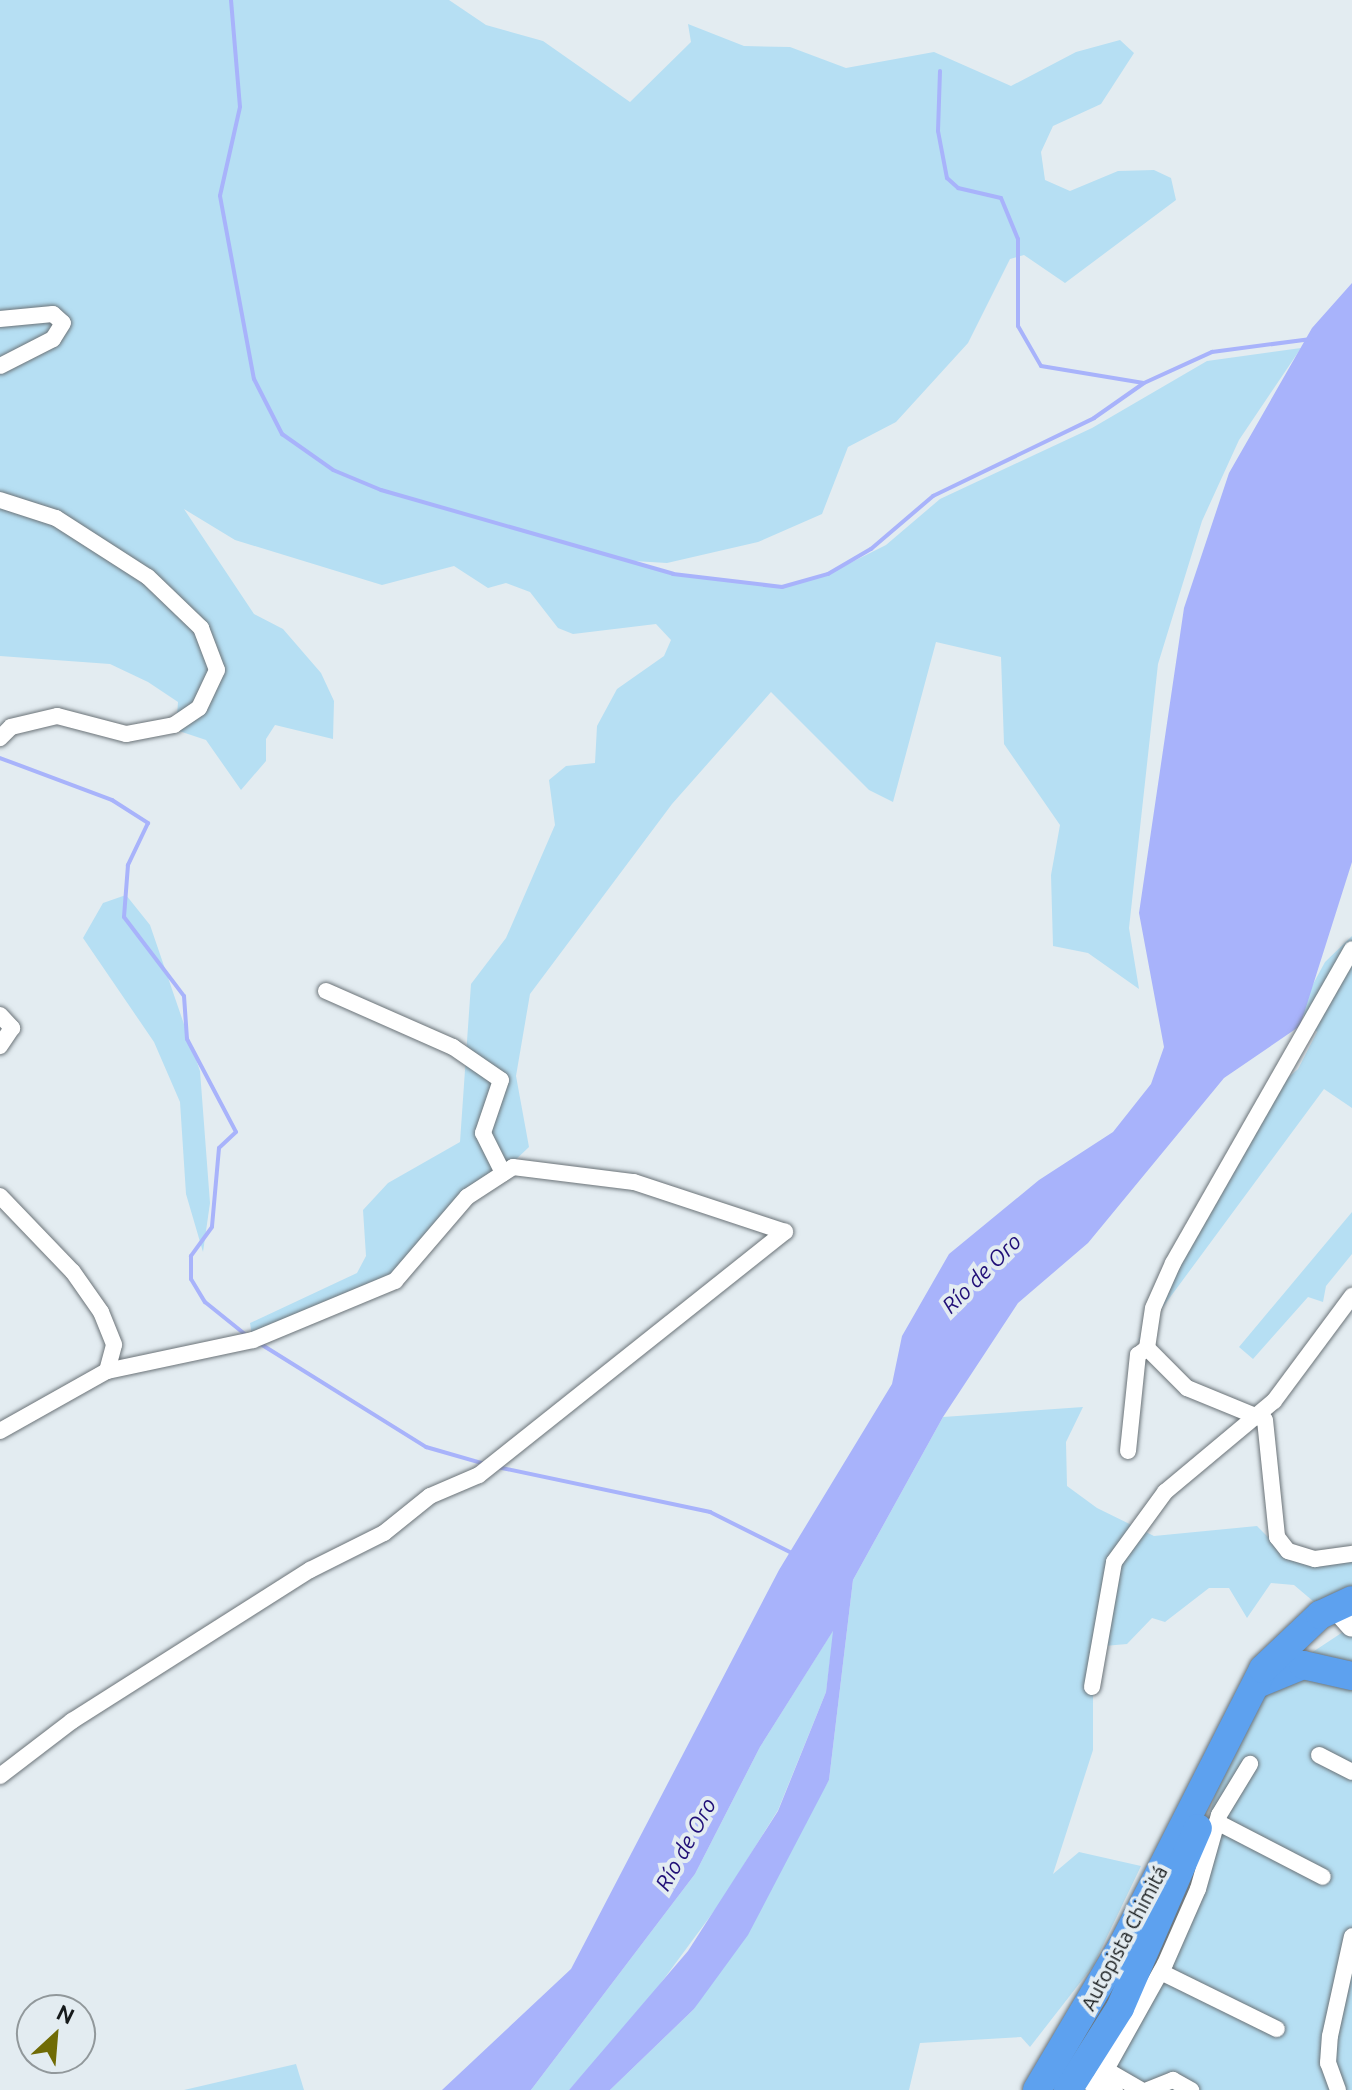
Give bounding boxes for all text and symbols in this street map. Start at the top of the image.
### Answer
water label: Río de Oro [936,1228,1026,1318]
water label: Río de Oro [649,1793,721,1895]
street label: Autopista Chimitá [1076,1861,1172,2015]
north arrow [16,1994,96,2074]
text: N [53,1999,79,2029]

